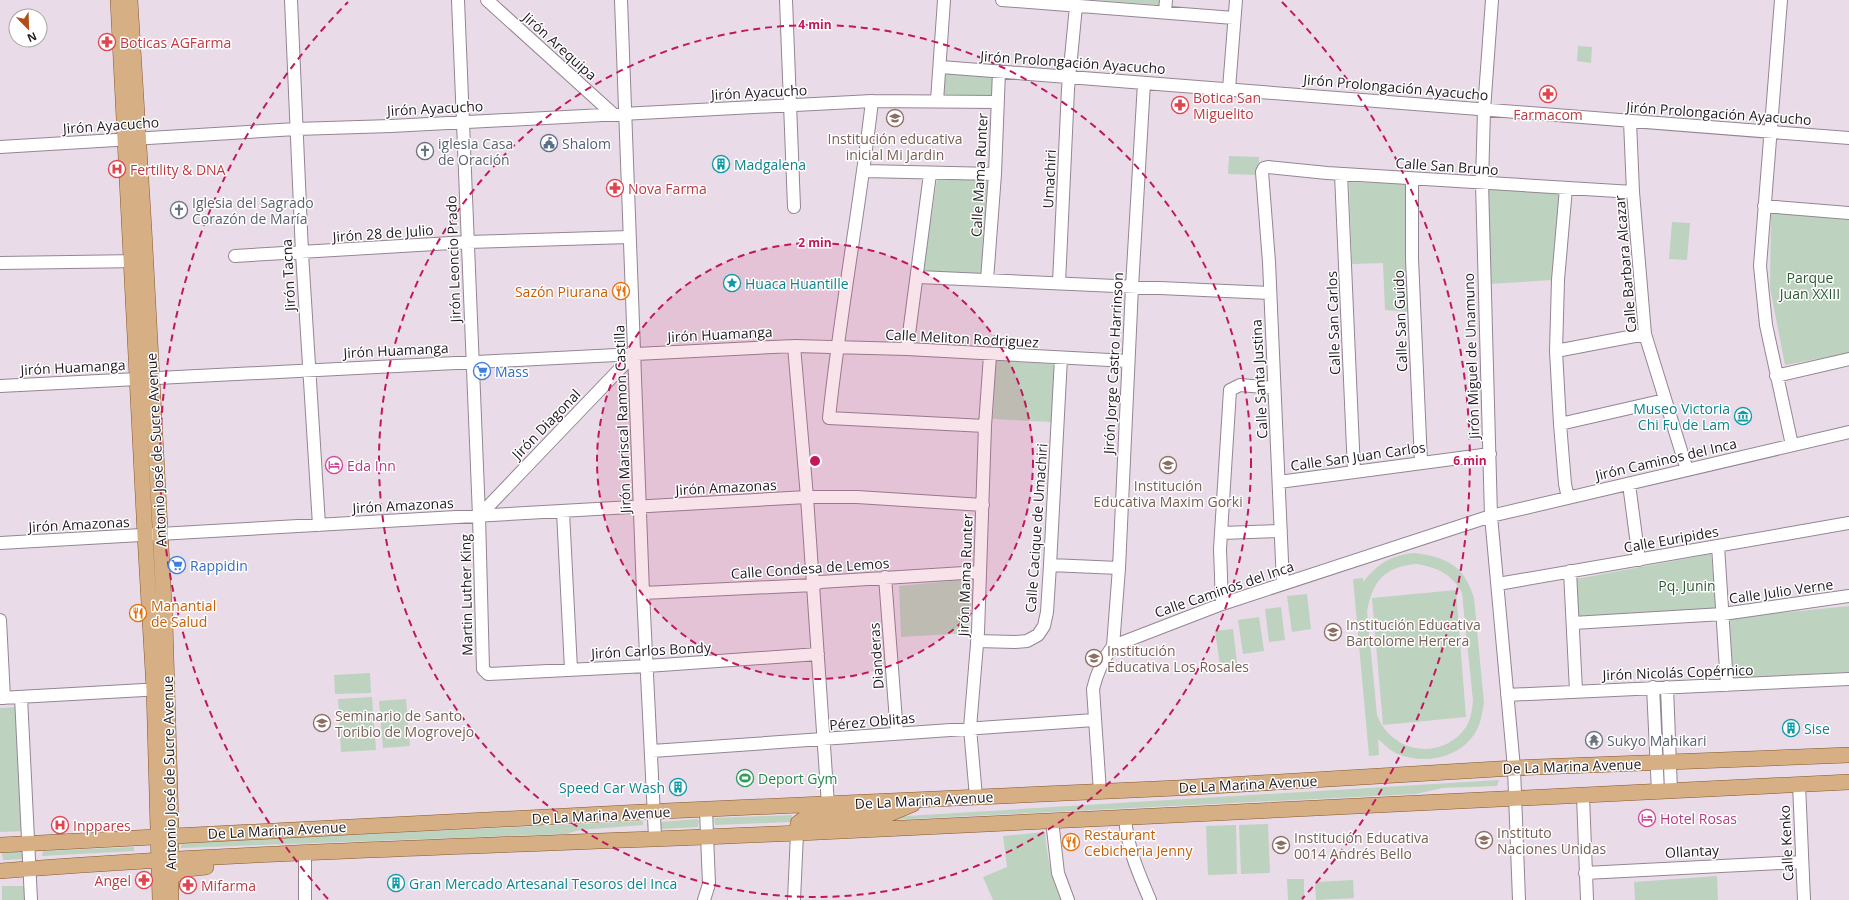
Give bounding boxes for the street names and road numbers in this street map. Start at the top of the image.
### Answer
street label: Jirón Arequipa [518,6,601,84]
street label: Jirón Prolongación Ayacucho [978,46,1166,78]
street label: Jirón Prolongación Ayacucho [1301,69,1489,105]
street label: Jirón Ayacucho [708,80,808,104]
street label: Jirón Ayacucho [384,96,484,120]
street label: Jirón Prolongación Ayacucho [1624,97,1812,129]
street label: Jirón Ayacucho [60,112,160,138]
street label: Calle Mama Runter [966,112,992,238]
street label: Umachiri [1038,149,1060,209]
street label: Calle San Bruno [1395,153,1499,179]
street label: Calle Barbara Alcazar [1609,194,1640,334]
street label: Jirón Leoncio Prado [441,195,465,325]
street label: Jirón 28 de Julio [330,220,434,246]
street label: Jirón Tacna [277,238,299,314]
street label: Calle San Carlos [1322,270,1344,375]
street label: Calle San Guido [1389,270,1411,372]
street label: Jirón Jorge Castro Harrinson [1099,272,1127,456]
street label: Jirón Miguel de Unamuno [1459,273,1483,441]
street label: Calle Santa Justina [1246,319,1272,439]
street label: Jirón Huamanga [665,322,773,346]
street label: Calle Meliton Rodriguez [885,324,1040,352]
street label: Jirón Mariscal Ramon Castilla [609,325,635,515]
street label: Jirón Huamanga [341,338,449,362]
street label: Antonio José de Sucre Avenue [141,352,171,548]
street label: Jirón Huamanga [18,355,126,379]
street label: Jirón Diagonal [506,385,584,465]
street label: Jirón Caminos del Inca [1591,433,1739,485]
street label: Calle San Juan Carlos [1289,437,1427,475]
street label: Calle Cacique de Umachiri [1021,443,1051,613]
street label: Jirón Amazonas [673,475,777,499]
street label: Jirón Amazonas [350,493,454,517]
street label: Jirón Amazonas [26,512,130,536]
street label: Jirón Mama Runter [953,513,977,639]
street label: Calle Euripides [1622,521,1720,557]
street label: Martin Luther King [455,534,477,656]
street label: Calle Condesa de Lemos [730,553,890,583]
street label: Calle Caminos del Inca [1152,556,1296,622]
street label: Calle Julio Verne [1728,574,1834,608]
street label: Dianderas [864,622,888,690]
street label: Jirón Carlos Bondy [589,637,712,663]
street label: Jirón Nicolás Copérnico [1600,660,1754,684]
street label: Antonio José de Sucre Avenue [158,676,180,870]
street label: Pérez Oblitas [828,708,916,734]
street label: De La Marina Avenue [1502,754,1642,778]
street label: De La Marina Avenue [1178,771,1318,797]
street label: De La Marina Avenue [854,787,994,813]
street label: De La Marina Avenue [531,802,671,828]
street label: Calle Kenko [1775,805,1797,881]
street label: De La Marina Avenue [207,817,347,843]
street label: Ollantay [1664,840,1720,862]

